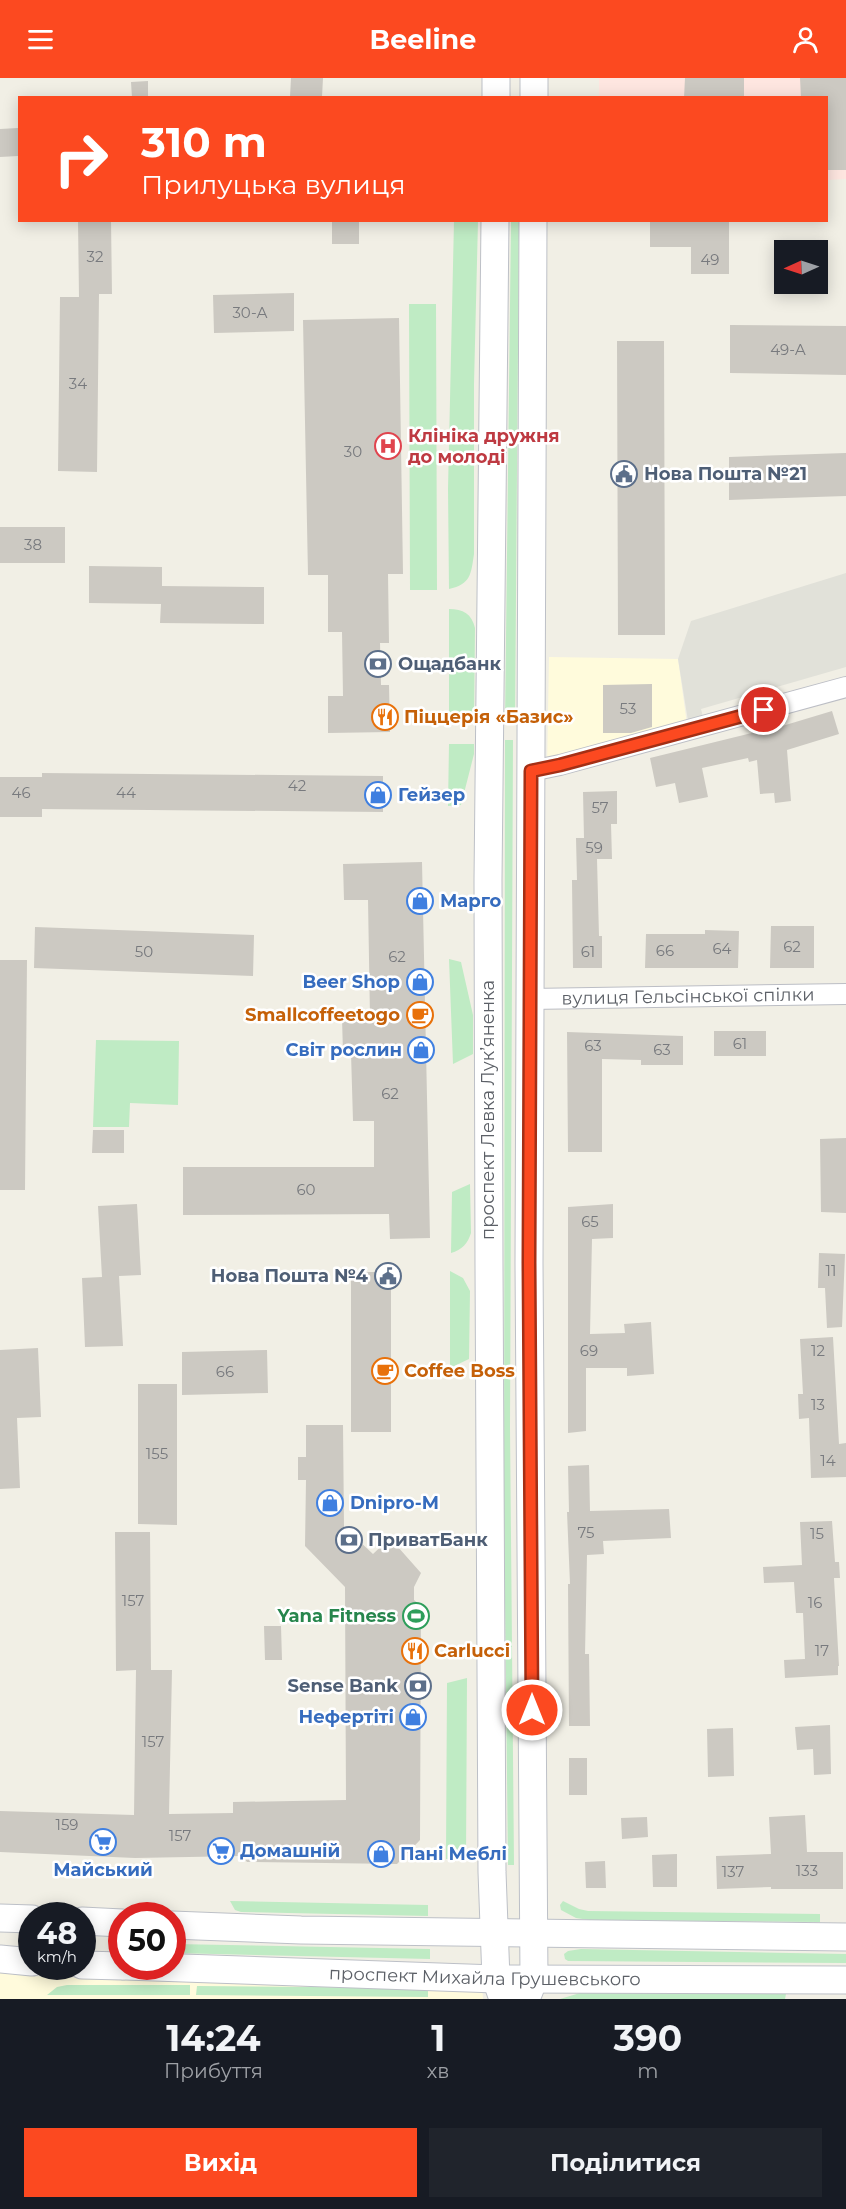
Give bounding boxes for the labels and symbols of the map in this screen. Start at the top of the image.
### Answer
north arrow [774,240,828,294]
house number: 32 [87,247,103,266]
house number: 49 [701,250,719,269]
house number: 30-А [232,303,268,322]
house number: 49-А [770,340,806,359]
house number: 34 [69,374,87,393]
place label: Клініка дружня до молоді [408,425,560,468]
hospital icon: Клініка дружня до молоді [373,431,403,461]
house number: 30 [344,442,362,461]
public building icon: Нова Пошта №21 [609,459,639,489]
place label: Нова Пошта №21 [644,463,807,485]
house number: 38 [24,535,42,554]
bank icon: Ощадбанк [363,649,393,679]
place label: Ощадбанк [398,653,501,675]
pin [738,684,789,735]
house number: 53 [620,699,636,718]
restaurant icon: Піццерія «Базис» [370,702,400,732]
place label: Піццерія «Базис» [404,706,574,728]
house number: 42 [288,776,306,795]
shop icon: Гейзер [363,780,393,810]
house number: 46 [11,783,31,802]
house number: 44 [116,783,136,802]
place label: Гейзер [398,784,465,806]
house number: 57 [591,798,609,817]
house number: 59 [585,838,603,857]
shop icon: Марго [405,886,435,916]
place label: Марго [440,890,502,912]
house number: 62 [783,937,801,956]
house number: 64 [712,939,732,958]
house number: 66 [656,941,674,960]
house number: 50 [135,942,153,961]
house number: 61 [581,942,595,961]
house number: 62 [388,947,406,966]
shop icon: Beer Shop [405,967,435,997]
place label: Beer Shop [302,971,400,993]
street label: проспект Левка Лукʼяненка [477,980,499,1240]
street label: вулиця Гельсінської спілки [561,983,815,1010]
cafe icon: Smallcoffeetogo [405,1000,435,1030]
place label: Smallcoffeetogo [245,1004,400,1026]
house number: 61 [733,1034,747,1053]
shop icon: Світ рослин [406,1035,436,1065]
house number: 63 [584,1036,602,1055]
place label: Світ рослин [285,1039,402,1061]
house number: 63 [653,1040,671,1059]
house number: 62 [381,1084,399,1103]
house number: 60 [296,1180,316,1199]
house number: 65 [581,1212,599,1231]
public building icon: Нова Пошта №4 [373,1261,403,1291]
house number: 11 [826,1261,836,1280]
place label: Нова Пошта №4 [211,1265,369,1287]
house number: 69 [580,1341,598,1360]
house number: 12 [811,1341,825,1360]
cafe icon: Coffee Boss [370,1356,400,1386]
place label: Coffee Boss [404,1360,515,1382]
house number: 66 [216,1362,234,1381]
house number: 13 [811,1395,825,1414]
house number: 155 [146,1444,168,1463]
house number: 14 [820,1451,836,1470]
shop icon: Dnipro-M [315,1488,345,1518]
place label: Dnipro-M [350,1492,439,1514]
house number: 75 [577,1523,595,1542]
house number: 15 [810,1524,824,1543]
bank icon: ПриватБанк [334,1525,364,1555]
place label: ПриватБанк [368,1529,488,1551]
house number: 157 [122,1591,144,1610]
house number: 16 [808,1593,822,1612]
sports icon: Yana Fitness [401,1601,431,1631]
place label: Yana Fitness [277,1605,396,1627]
restaurant icon: Carlucci [400,1636,430,1666]
place label: Carlucci [434,1640,510,1662]
house number: 17 [815,1641,829,1660]
bank icon: Sense Bank [403,1671,433,1701]
place label: Sense Bank [288,1675,398,1697]
position arrow [500,1678,564,1742]
shop icon: Нефертіті [398,1702,428,1732]
place label: Нефертіті [298,1706,394,1728]
house number: 157 [142,1732,164,1751]
house number: 159 [55,1815,79,1834]
house number: 157 [169,1826,191,1845]
supermarket icon: Майський [88,1827,118,1857]
supermarket icon: Домашній [206,1836,236,1866]
shop icon: Пані Меблі [366,1839,396,1869]
place label: Домашній [240,1840,340,1862]
place label: Пані Меблі [400,1843,507,1865]
place label: Майський [53,1859,153,1881]
house number: 133 [796,1861,818,1880]
house number: 137 [722,1862,744,1881]
speed limit sign: 50 [108,1902,186,1980]
street label: проспект Михайла Грушевського [329,1962,641,1990]

